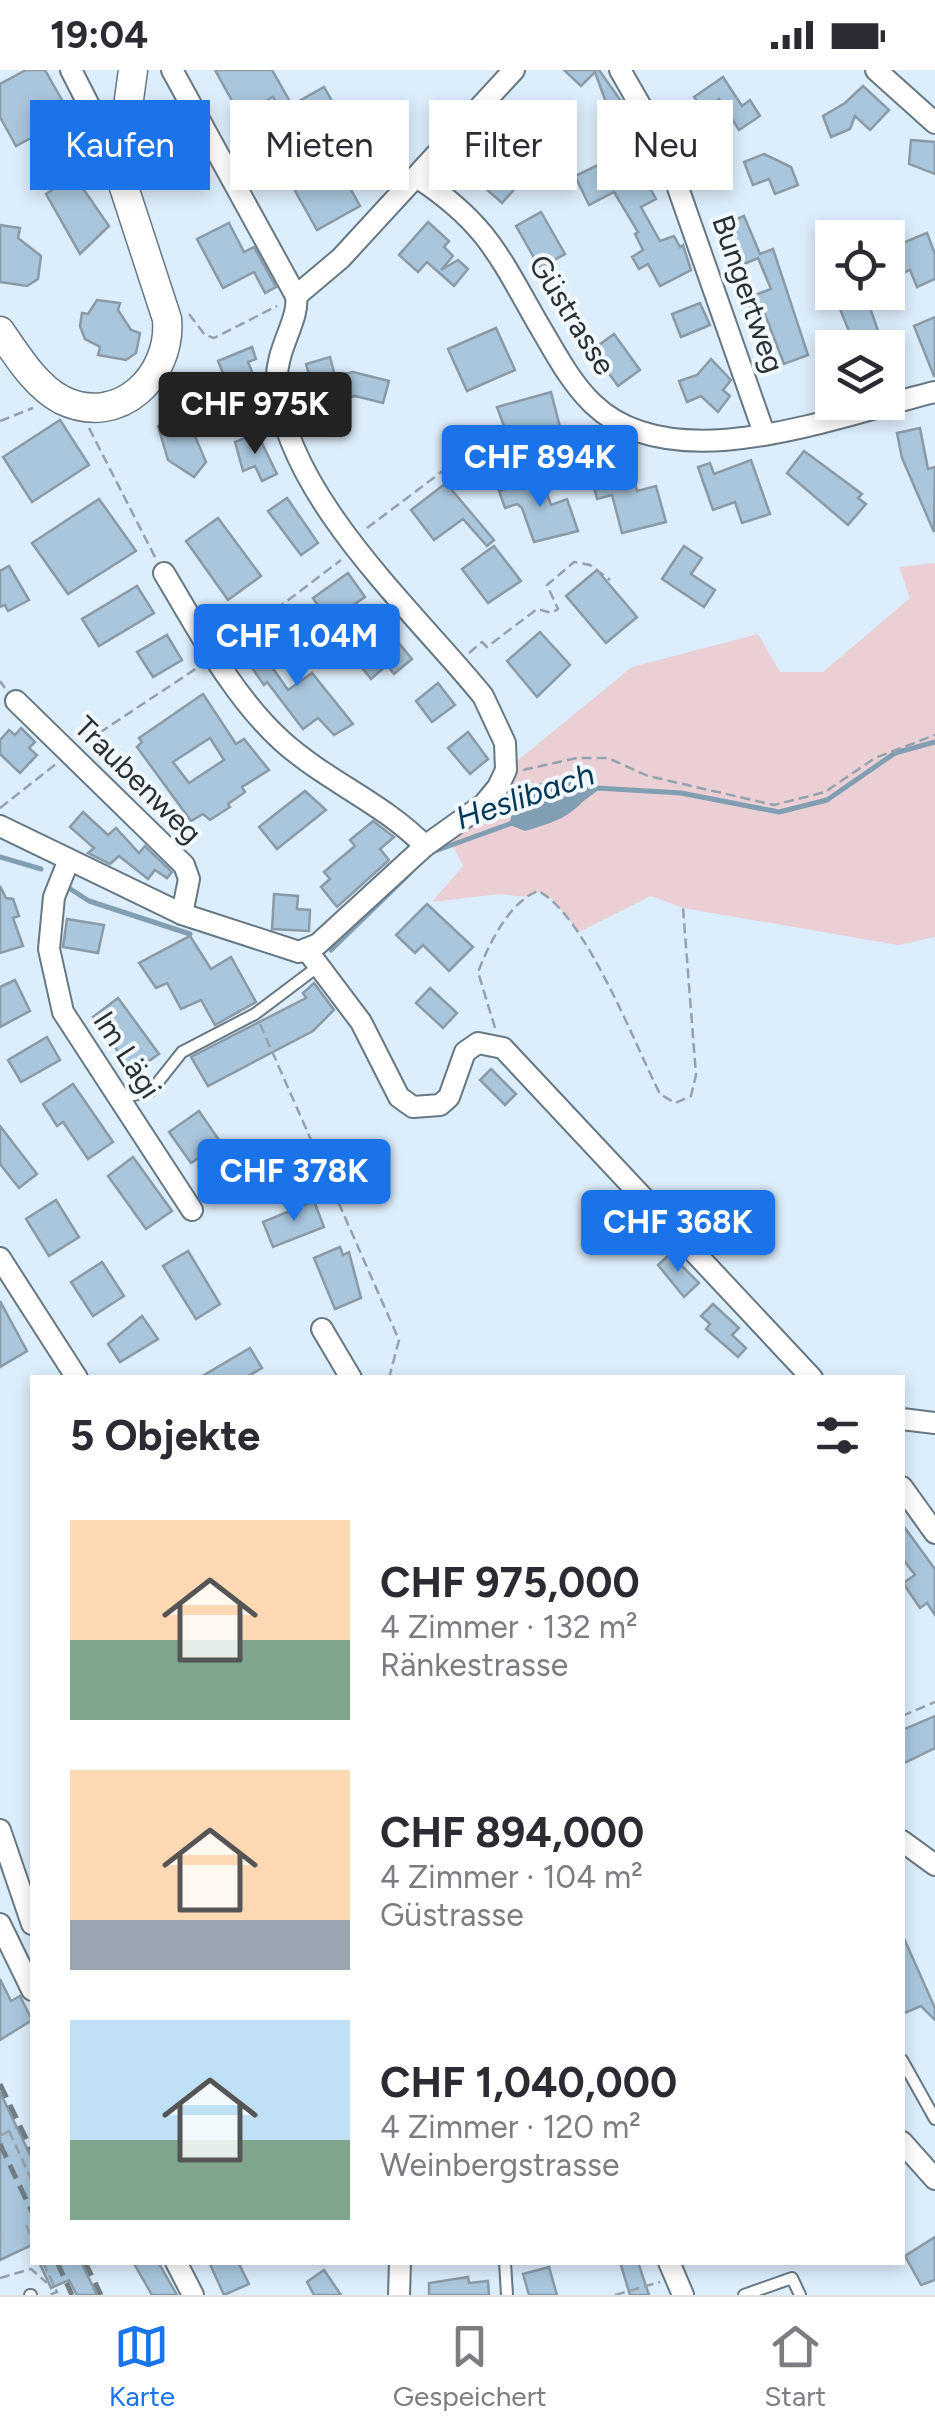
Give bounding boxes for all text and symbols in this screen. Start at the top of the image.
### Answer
text: 19:04 [50,12,148,58]
chip: Kaufen [30,100,210,190]
chip: Mieten [230,100,409,190]
chip: Filter [429,100,577,190]
chip: Neu [597,100,733,190]
street label: Bungertweg [704,210,793,378]
map controls [815,220,905,420]
button: locate [815,220,905,310]
street label: Güstrasse [521,248,624,382]
button: layers [815,330,905,420]
pin: CHF 975K [152,372,358,457]
text: CHF 975K [181,385,329,423]
pin: CHF 894K [437,425,643,510]
text: CHF 894K [464,438,616,476]
pin: CHF 1.04M [183,604,411,689]
text: CHF 1.04M [216,617,378,655]
street label: Traubenweg [67,708,210,851]
water label: Heslibach [451,755,599,837]
street label: Im Lägi [86,1004,169,1105]
pin: CHF 378K [191,1139,397,1224]
text: CHF 378K [219,1152,369,1190]
pin: CHF 368K [575,1190,781,1275]
text: CHF 368K [603,1203,753,1241]
icon: filters [810,1408,865,1463]
text: 5 Objekte [70,1410,260,1461]
text: CHF 975,000 [380,1557,640,1608]
icon: home [150,1560,270,1680]
text: 4 Zimmer · 132 m² [380,1608,638,1646]
text: Ränkestrasse [380,1646,568,1684]
text: CHF 894,000 [380,1807,644,1858]
icon: home [150,1810,270,1930]
text: 4 Zimmer · 104 m² [380,1858,643,1896]
text: Güstrasse [380,1896,524,1934]
text: CHF 1,040,000 [380,2057,677,2108]
icon: home [150,2060,270,2180]
text: 4 Zimmer · 120 m² [380,2108,641,2146]
text: Weinbergstrasse [380,2146,619,2184]
tab: Karte [109,2319,175,2413]
tab: Gespeichert [393,2319,547,2413]
tab: Start [764,2319,826,2413]

